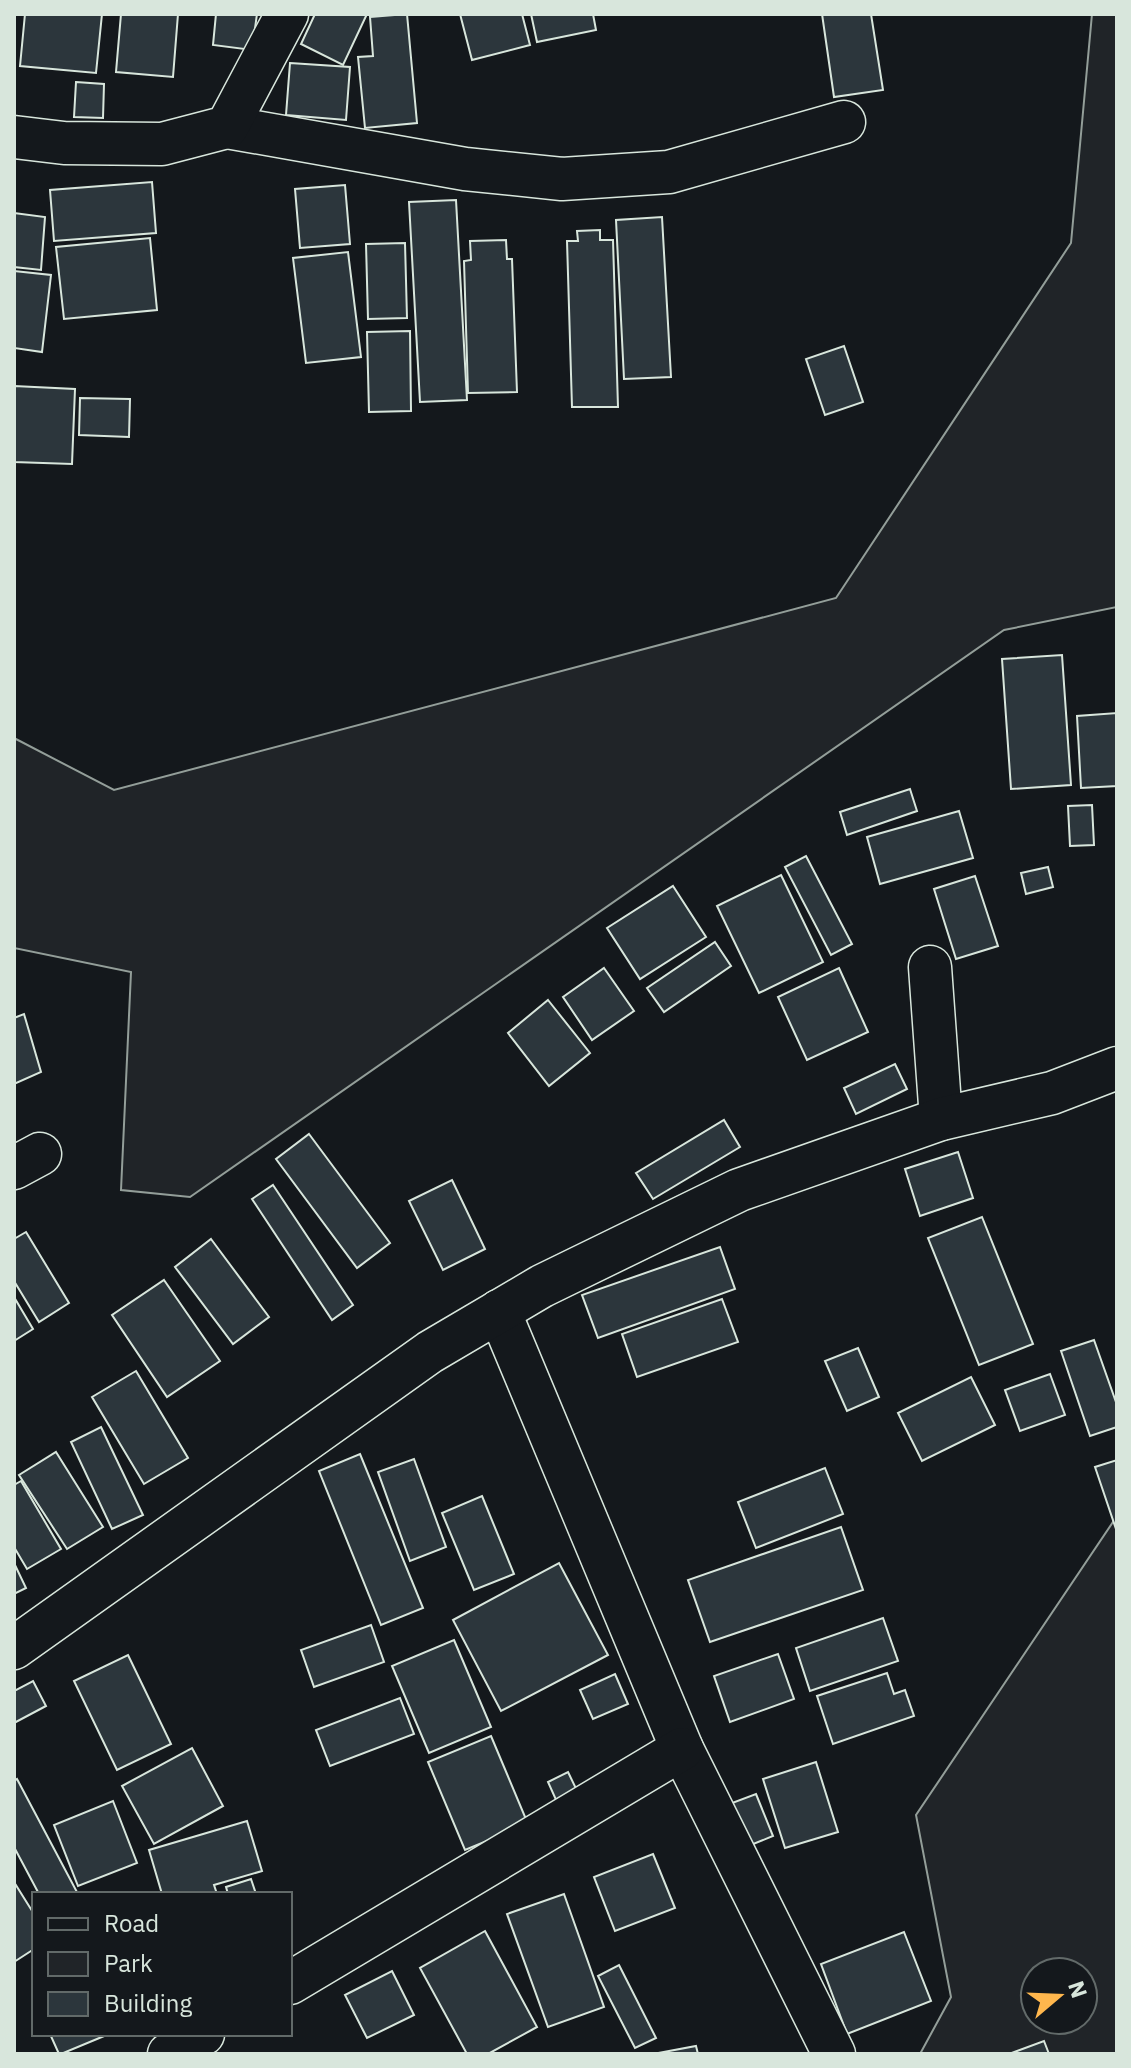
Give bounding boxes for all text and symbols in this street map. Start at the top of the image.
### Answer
legend [32,1892,292,2036]
text: Road [104,1907,159,1939]
text: Park [104,1947,153,1979]
north arrow [1019,1956,1099,2036]
text: N [1062,1977,1095,2002]
text: Building [104,1987,192,2019]

